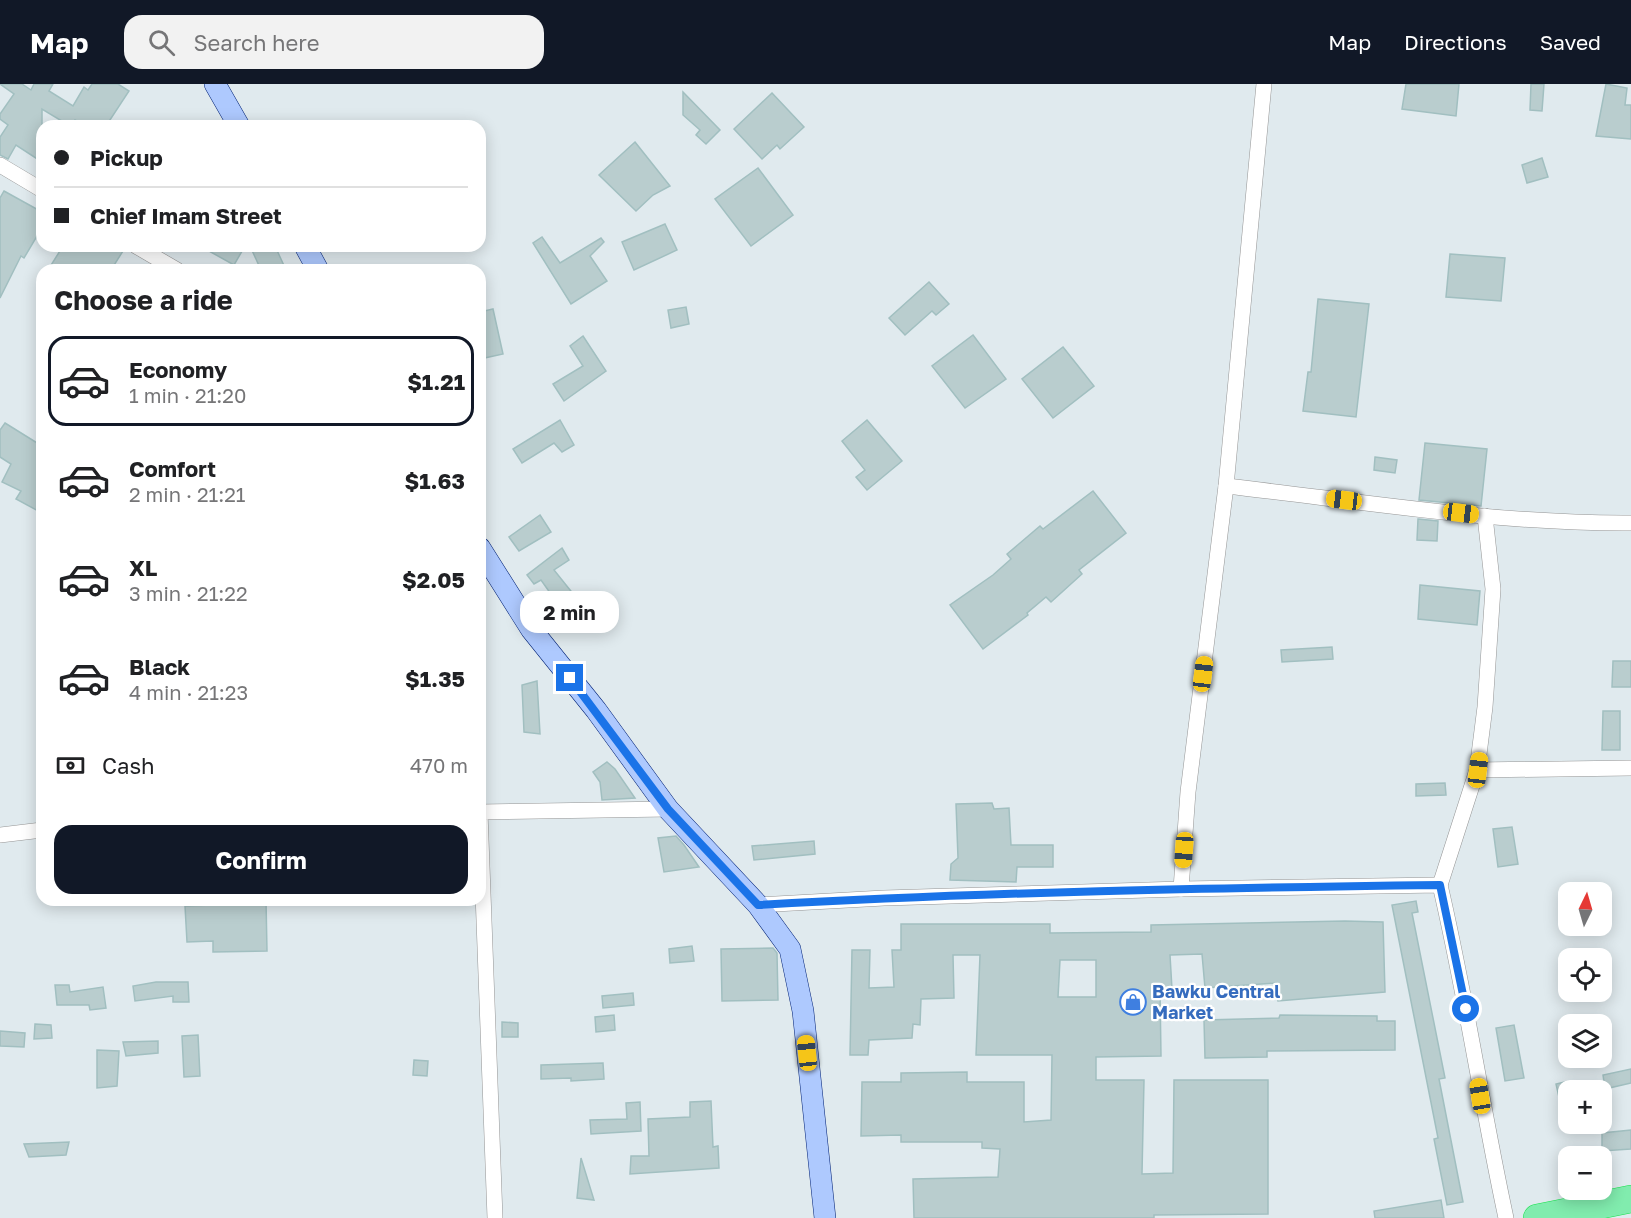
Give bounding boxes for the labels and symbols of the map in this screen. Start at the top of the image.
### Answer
car [1325,489,1363,511]
car [1442,502,1480,524]
callout: 2 min [520,591,620,633]
car [1192,655,1214,693]
route end [556,664,583,691]
car [1467,751,1489,789]
car [1174,831,1194,869]
north arrow [1558,882,1612,936]
place label: Bawku Central Market [1152,980,1280,1023]
shop icon: Bawku Central Market [1118,987,1148,1017]
route start [1452,995,1479,1022]
car [796,1034,818,1072]
car [1468,1077,1492,1115]

